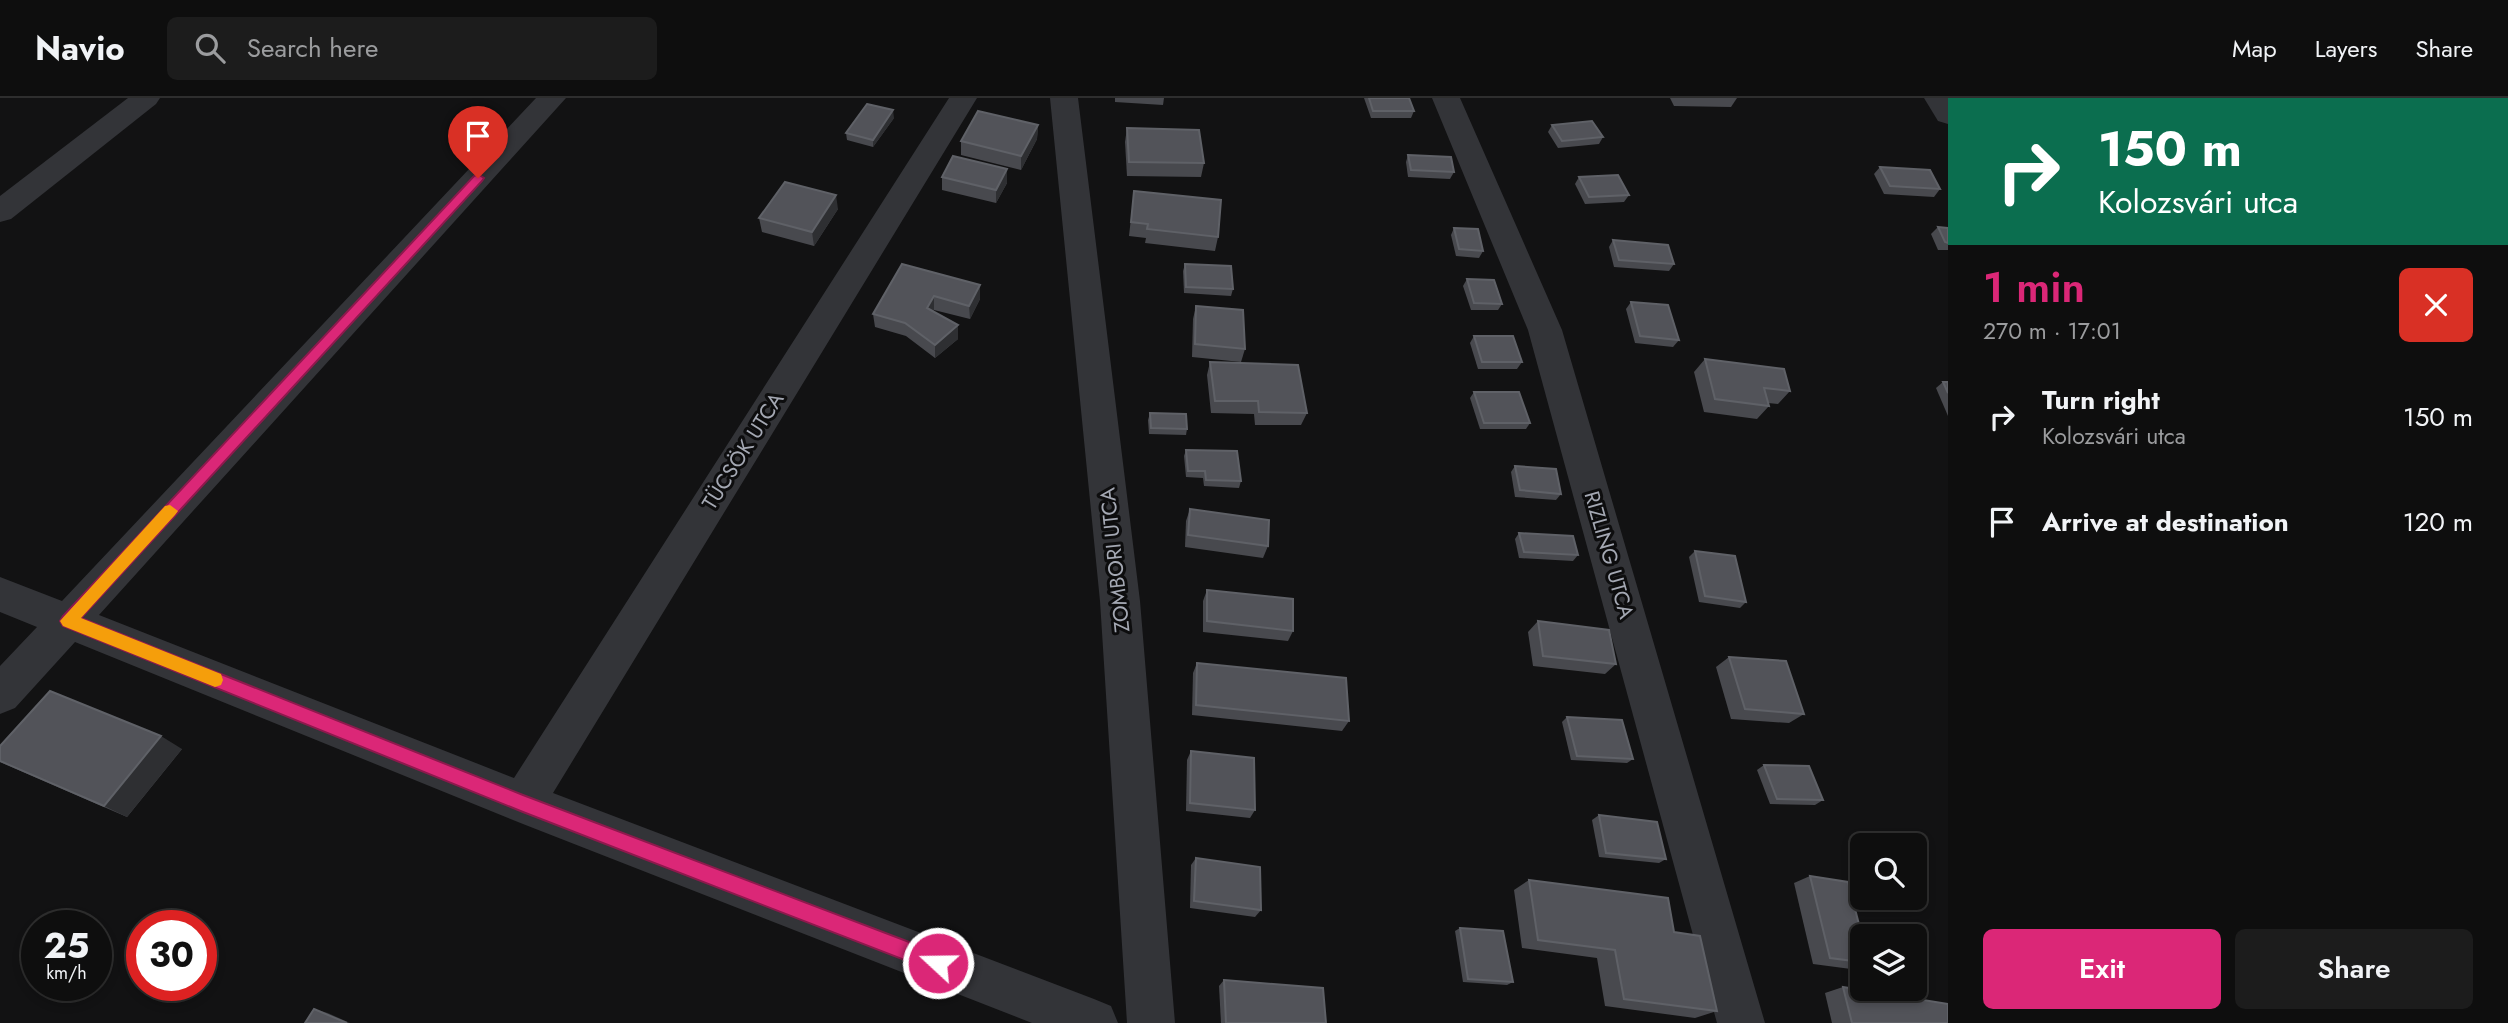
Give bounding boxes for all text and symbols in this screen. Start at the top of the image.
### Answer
search box [167,17,657,80]
text: Navio [35,25,125,72]
icon: search [191,29,229,67]
text: Search here [247,29,378,67]
text: Map [2232,31,2277,66]
text: Layers [2315,31,2377,66]
text: Share [2415,31,2473,66]
pin [448,106,508,178]
text: 150 m [2098,114,2242,184]
icon: arrive [459,117,497,155]
icon: right [1983,126,2074,217]
text: Kolozsvári utca [2098,179,2298,225]
text: 1 min [1983,257,2085,318]
button: close [2399,268,2473,342]
text: 270 m · 17:01 [1983,314,2121,348]
text: Turn right [2042,381,2160,419]
street label: TÜCSÖK UTCA [695,386,791,515]
icon: right [1983,398,2021,436]
text: 150 m [2403,398,2473,436]
text: Kolozsvári utca [2042,419,2186,453]
street label: ZOMBORI UTCA [1092,486,1138,634]
street label: RIZLING UTCA [1576,488,1642,623]
icon: arrive [1983,503,2021,541]
text: Arrive at destination [2042,503,2289,541]
text: 120 m [2403,503,2473,541]
map controls [1850,833,1927,1001]
button: search [1850,833,1927,910]
speed limit sign: 30 [126,910,217,1001]
text: 25 [44,921,89,971]
button: layers [1850,924,1927,1001]
position arrow [901,926,975,1000]
button: Exit [1983,929,2221,1009]
button: Share [2235,929,2473,1009]
text: km/h [46,960,87,986]

